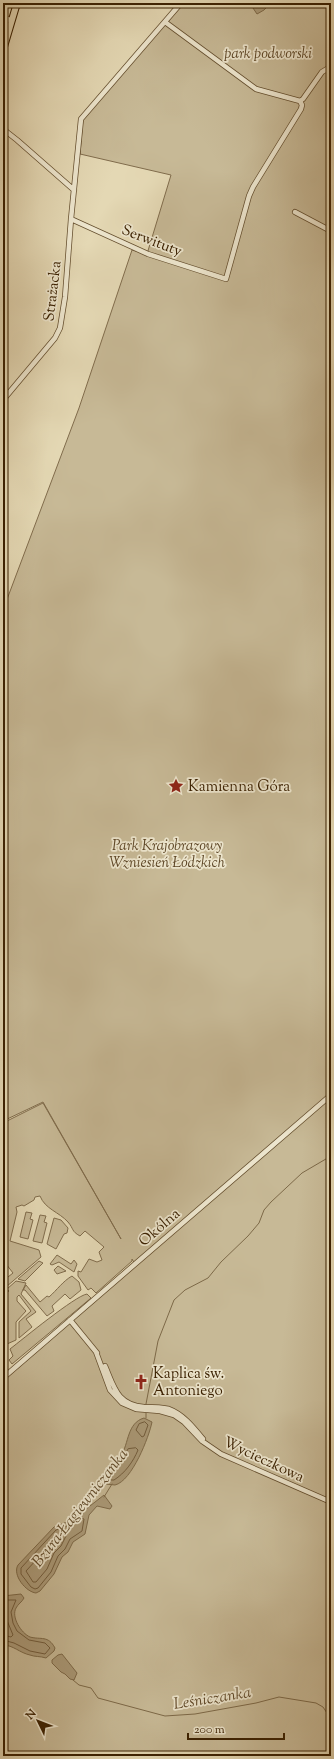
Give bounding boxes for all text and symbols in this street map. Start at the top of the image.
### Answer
park label: park podworski [224,44,312,65]
street label: Serwituty [118,220,185,263]
street label: Strażacka [39,260,68,323]
place icon: Kamienna Góra [167,777,185,795]
place label: Kamienna Góra [188,777,290,798]
park label: Park Krajobrazowy Wzniesień Łódzkich [109,836,226,874]
street label: Okólna [135,1204,185,1252]
place label: Kaplica św. Antoniego [153,1364,224,1402]
church icon: Kaplica św. Antoniego [132,1373,150,1391]
street label: Wycieczkowa [219,1432,307,1488]
water label: Bzura-Łagiewniczanka [27,1444,135,1573]
water label: Leśniczanka [172,1682,253,1717]
north arrow [18,1701,58,1741]
text: N [22,1706,40,1724]
scale bar [188,1715,284,1741]
text: 200 m [194,1721,225,1739]

